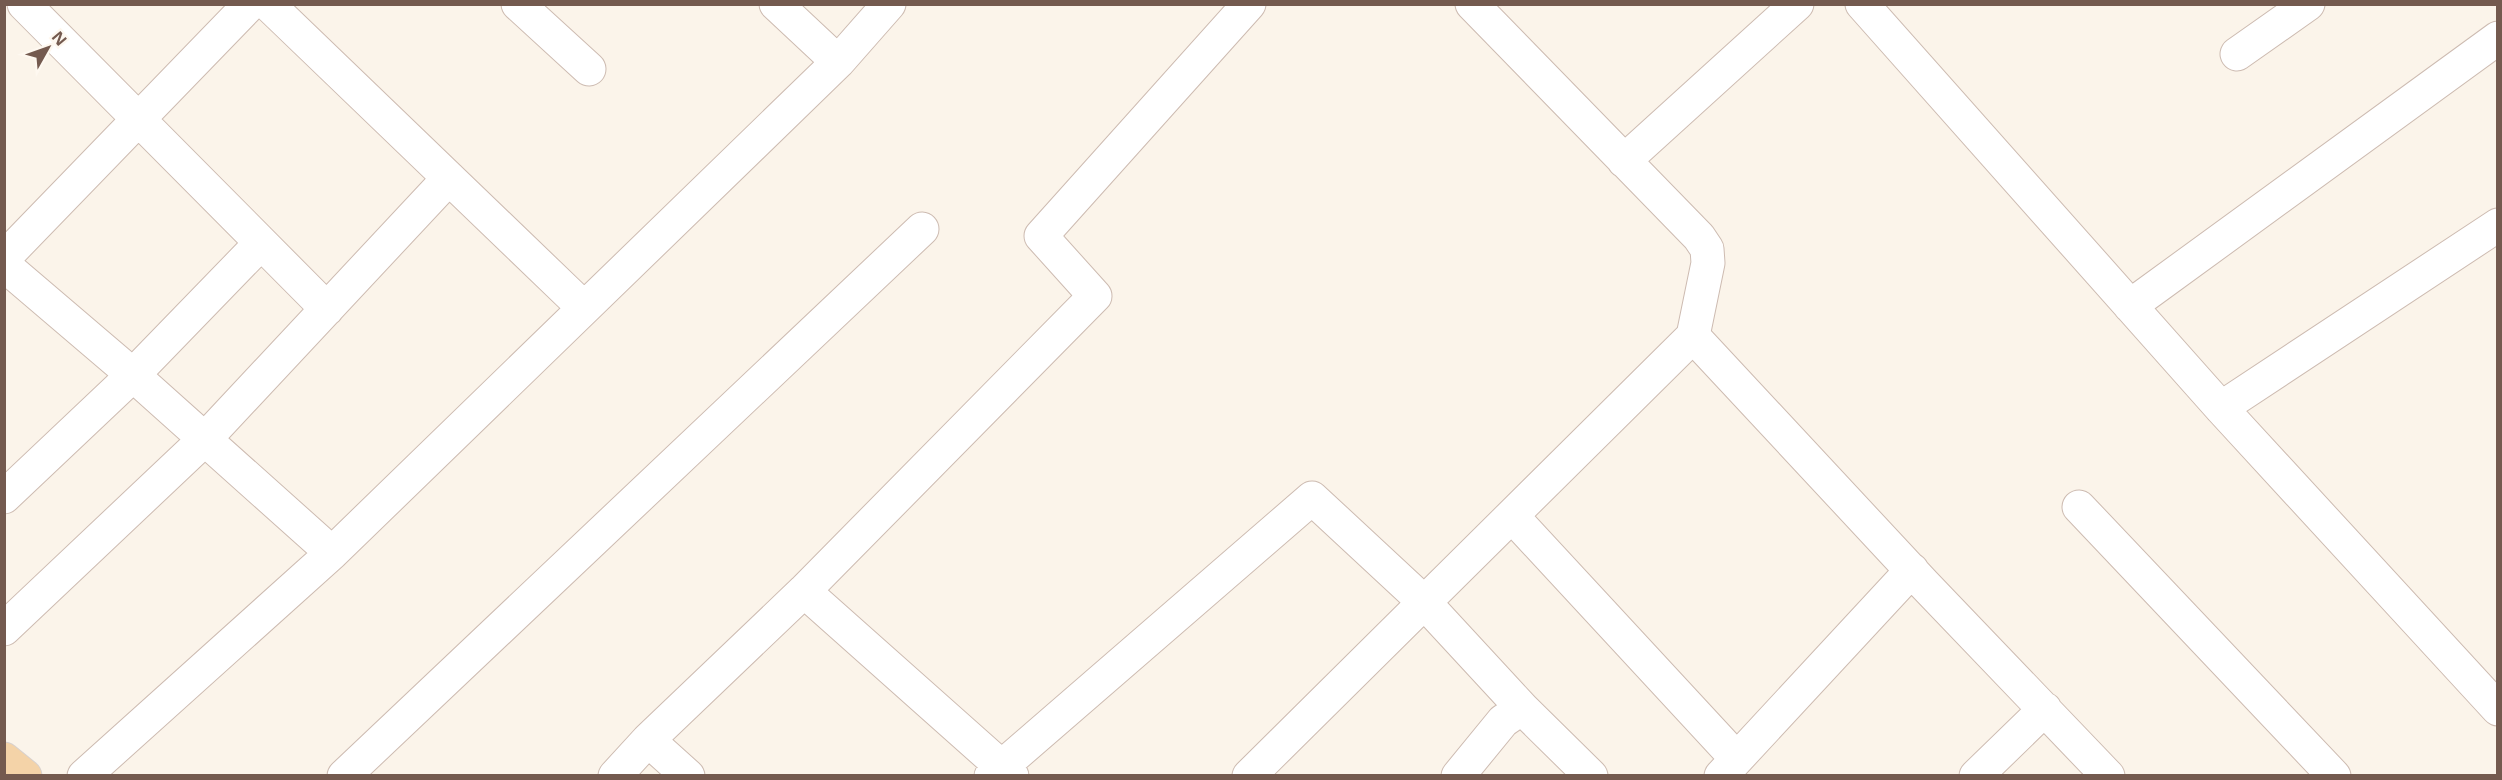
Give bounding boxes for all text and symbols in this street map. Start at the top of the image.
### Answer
north arrow [18,18,78,78]
text: N [47,26,72,50]

